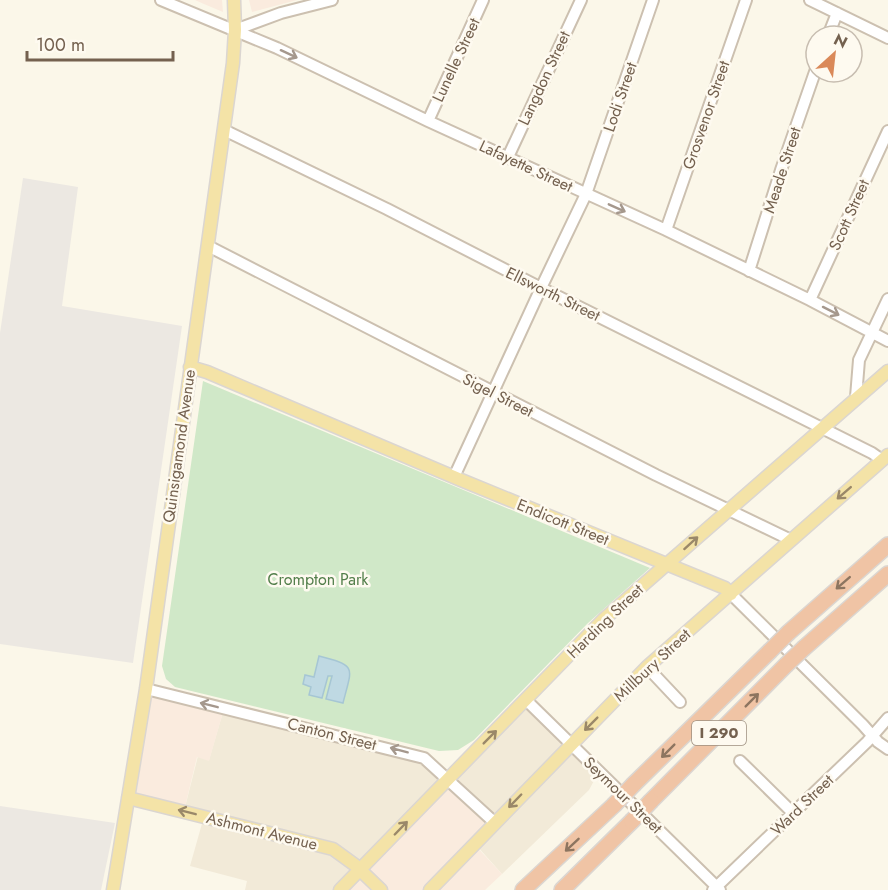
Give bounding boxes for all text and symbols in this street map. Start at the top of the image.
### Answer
street label: Lunelle Street [426,14,486,106]
scale bar [27,24,172,62]
north arrow [804,24,864,84]
street label: Langdon Street [512,27,576,129]
text: N [830,28,851,54]
text: 100 m [36,32,85,58]
one-way arrow [279,48,297,60]
street label: Grosvenor Street [677,58,735,172]
street label: Lodi Street [597,59,643,135]
street label: Meade Street [757,124,807,216]
street label: Lafayette Street [475,134,577,198]
street label: Scott Street [823,176,875,254]
one-way arrow [608,203,626,215]
street label: Ellsworth Street [502,261,604,327]
one-way arrow [822,305,840,317]
street label: Sigel Street [458,367,538,423]
street label: Quinsigamond Avenue [157,368,201,524]
one-way arrow [836,487,852,500]
street label: Endicott Street [513,493,613,551]
one-way arrow [683,536,698,550]
park label: Crompton Park [268,568,369,591]
one-way arrow [836,576,851,590]
street label: Harding Street [562,578,648,663]
street label: Millbury Street [608,623,696,707]
one-way arrow [744,693,759,708]
one-way arrow [200,698,219,710]
street label: Canton Street [285,712,379,756]
one-way arrow [584,716,598,731]
road number: I 290 [692,721,746,745]
one-way arrow [483,729,497,744]
one-way arrow [390,744,409,756]
one-way arrow [660,744,675,758]
street label: Seymour Street [578,751,668,839]
street label: Ward Street [765,769,839,841]
one-way arrow [508,793,523,808]
one-way arrow [178,806,197,818]
street label: Ashmont Avenue [204,806,320,856]
one-way arrow [393,820,408,835]
one-way arrow [565,838,580,852]

